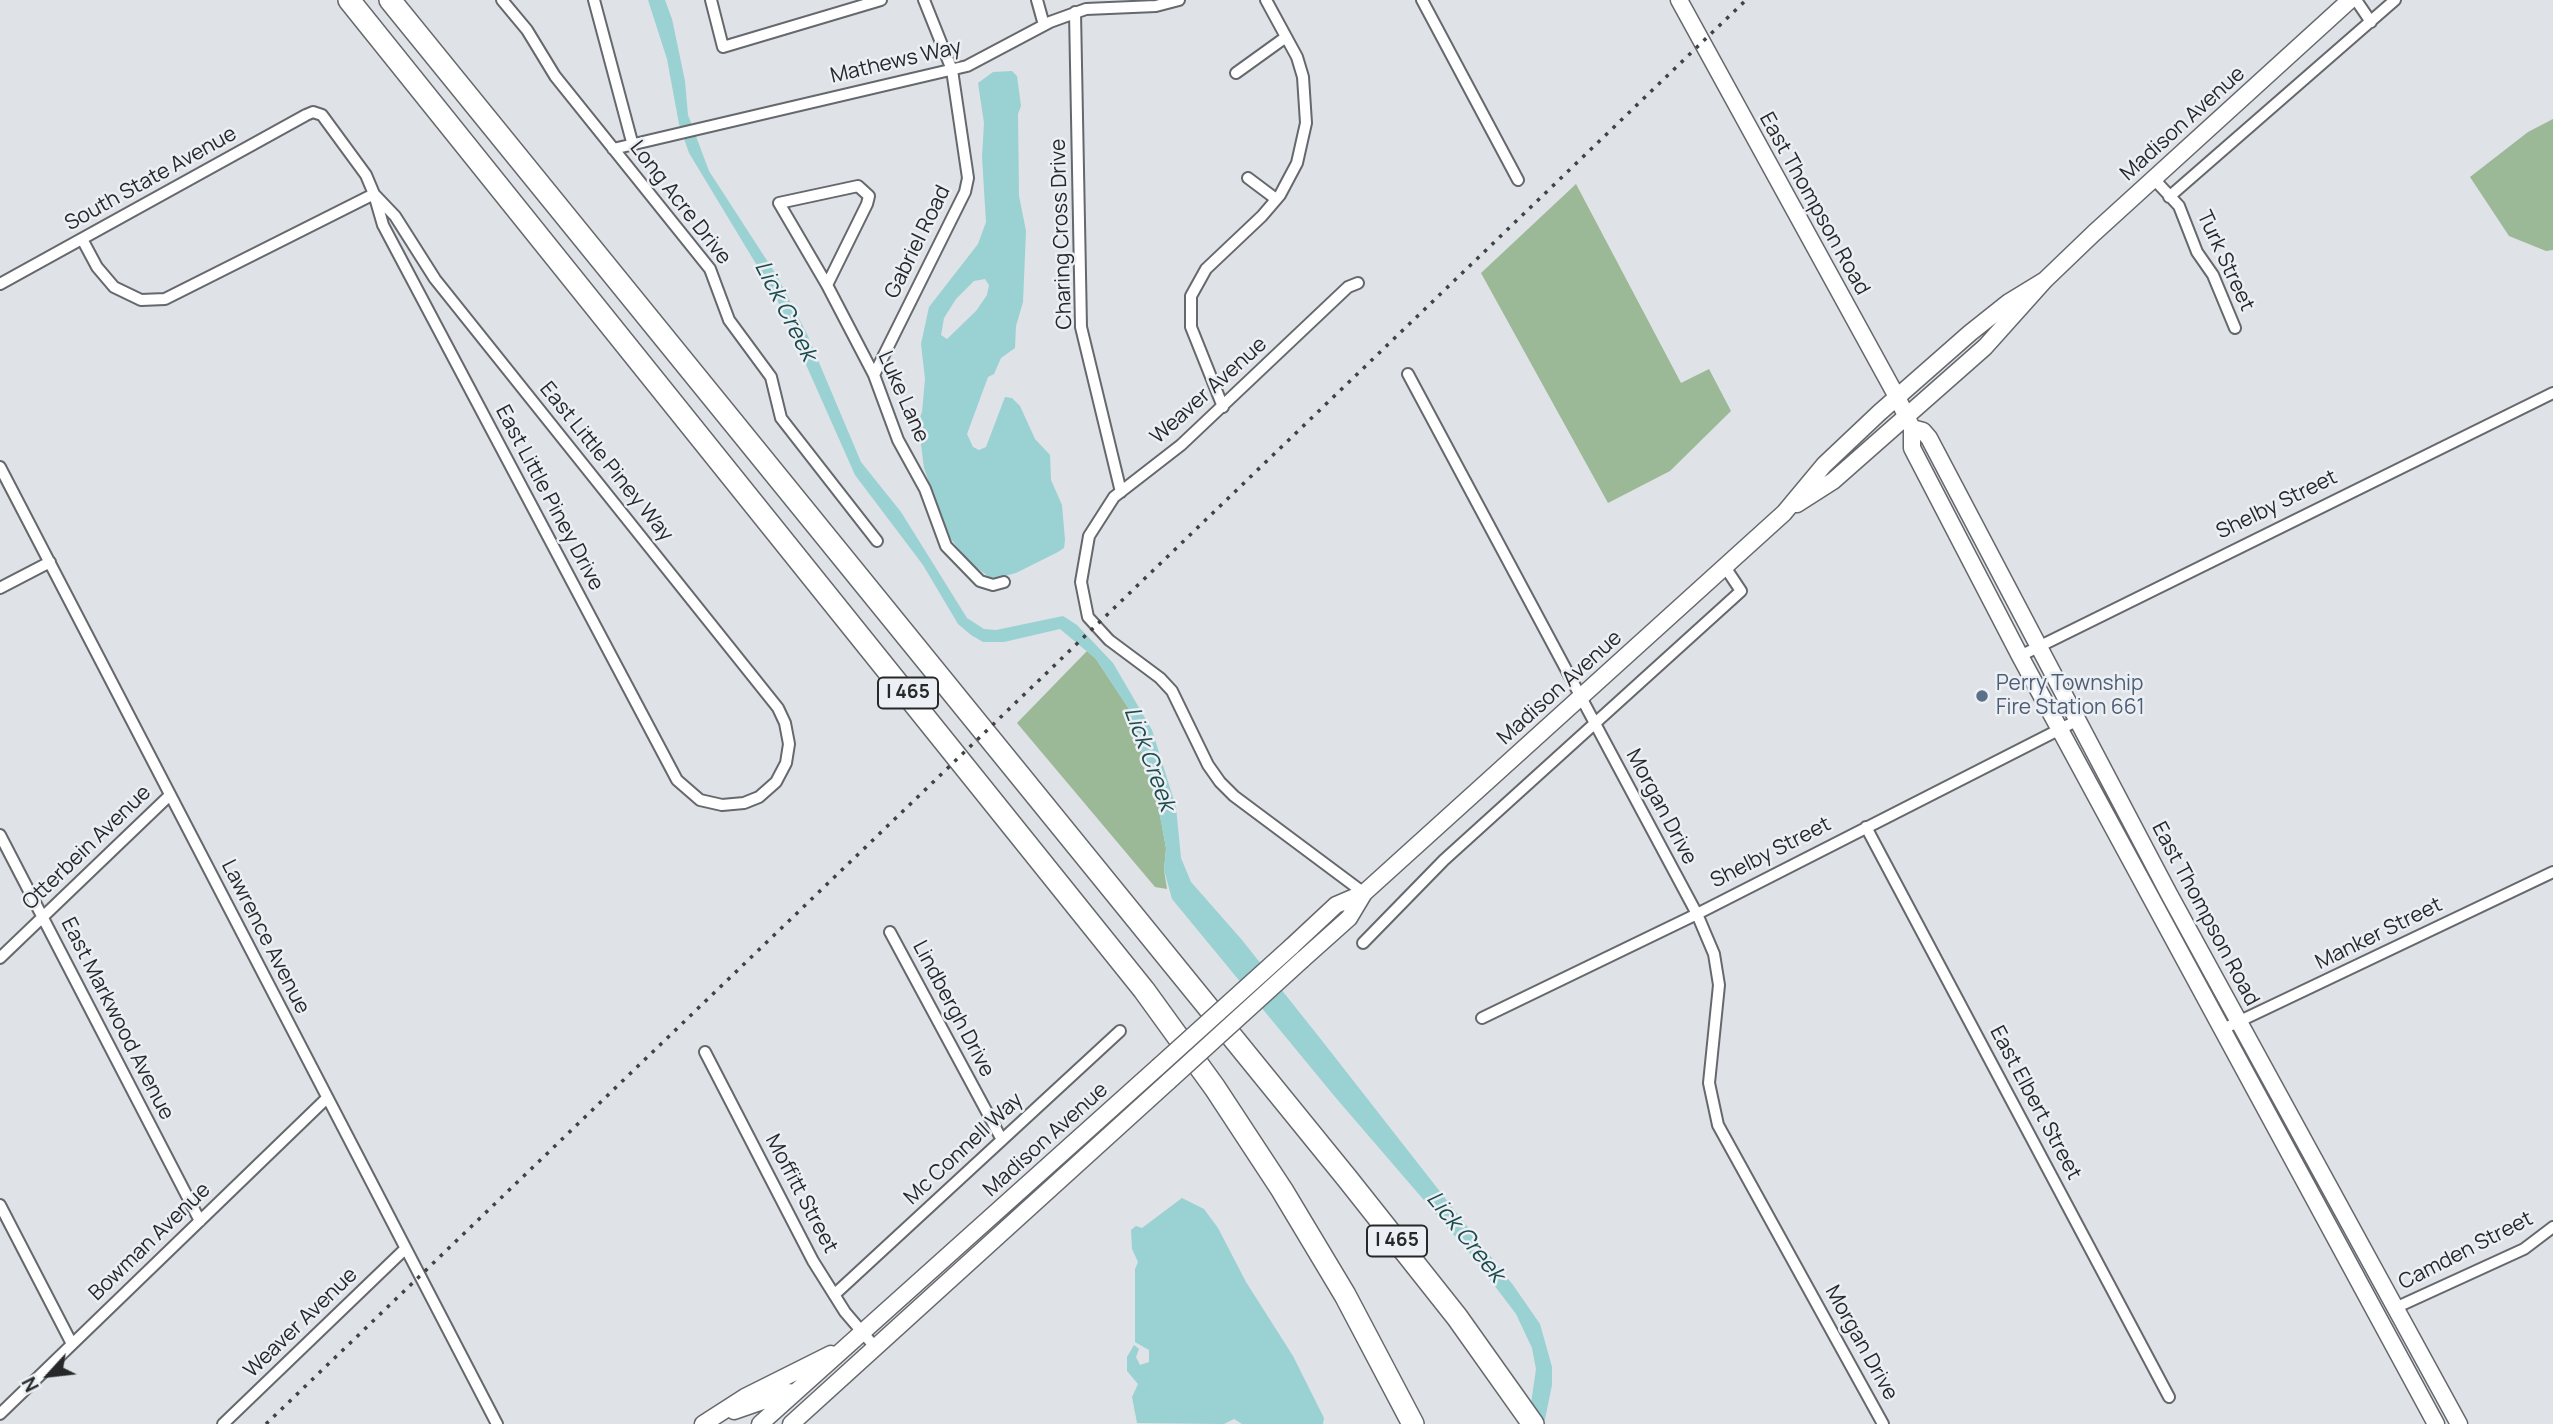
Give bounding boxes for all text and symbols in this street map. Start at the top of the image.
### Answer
street label: Mathews Way [828,35,964,89]
street label: Madison Avenue [2116,62,2250,186]
street label: East Thompson Road [1753,108,1875,300]
street label: South State Avenue [61,121,241,237]
street label: Long Acre Drive [624,136,736,270]
street label: Charing Cross Drive [1046,138,1078,330]
street label: Gabriel Road [880,181,956,303]
street label: Turk Street [2191,207,2259,315]
water label: Lick Creek [748,256,822,366]
street label: Weaver Avenue [1146,332,1272,450]
street label: Luke Lane [872,348,934,446]
street label: East Little Piney Way [534,377,678,547]
street label: East Little Piney Drive [489,401,609,595]
street label: Shelby Street [2212,465,2342,545]
street label: Madison Avenue [1493,626,1627,750]
place label: Perry Township Fire Station 661 [1996,671,2145,721]
road number: I 465 [878,678,938,708]
marker: Perry Township Fire Station 661 [1974,688,1990,704]
water label: Lick Creek [1117,703,1181,815]
street label: Morgan Drive [1620,745,1702,869]
street label: Otterbein Avenue [18,780,156,916]
street label: Shelby Street [1707,812,1835,894]
street label: East Thompson Road [2146,818,2264,1010]
street label: Lawrence Avenue [215,856,315,1018]
street label: Manker Street [2312,892,2446,976]
street label: East Markwood Avenue [55,914,179,1124]
street label: Lindbergh Drive [907,937,999,1081]
street label: East Elbert Street [1984,1022,2086,1184]
street label: Madison Avenue [979,1078,1113,1202]
street label: Mc Connell Way [899,1088,1029,1210]
street label: Moffitt Street [759,1130,843,1258]
street label: Bowman Avenue [84,1178,216,1306]
water label: Lick Creek [1420,1186,1510,1288]
street label: Camden Street [2395,1206,2537,1296]
road number: I 465 [1367,1226,1427,1256]
street label: Weaver Avenue [239,1263,363,1383]
street label: Morgan Drive [1819,1281,1903,1405]
north arrow [14,1340,84,1410]
text: N [16,1373,45,1397]

